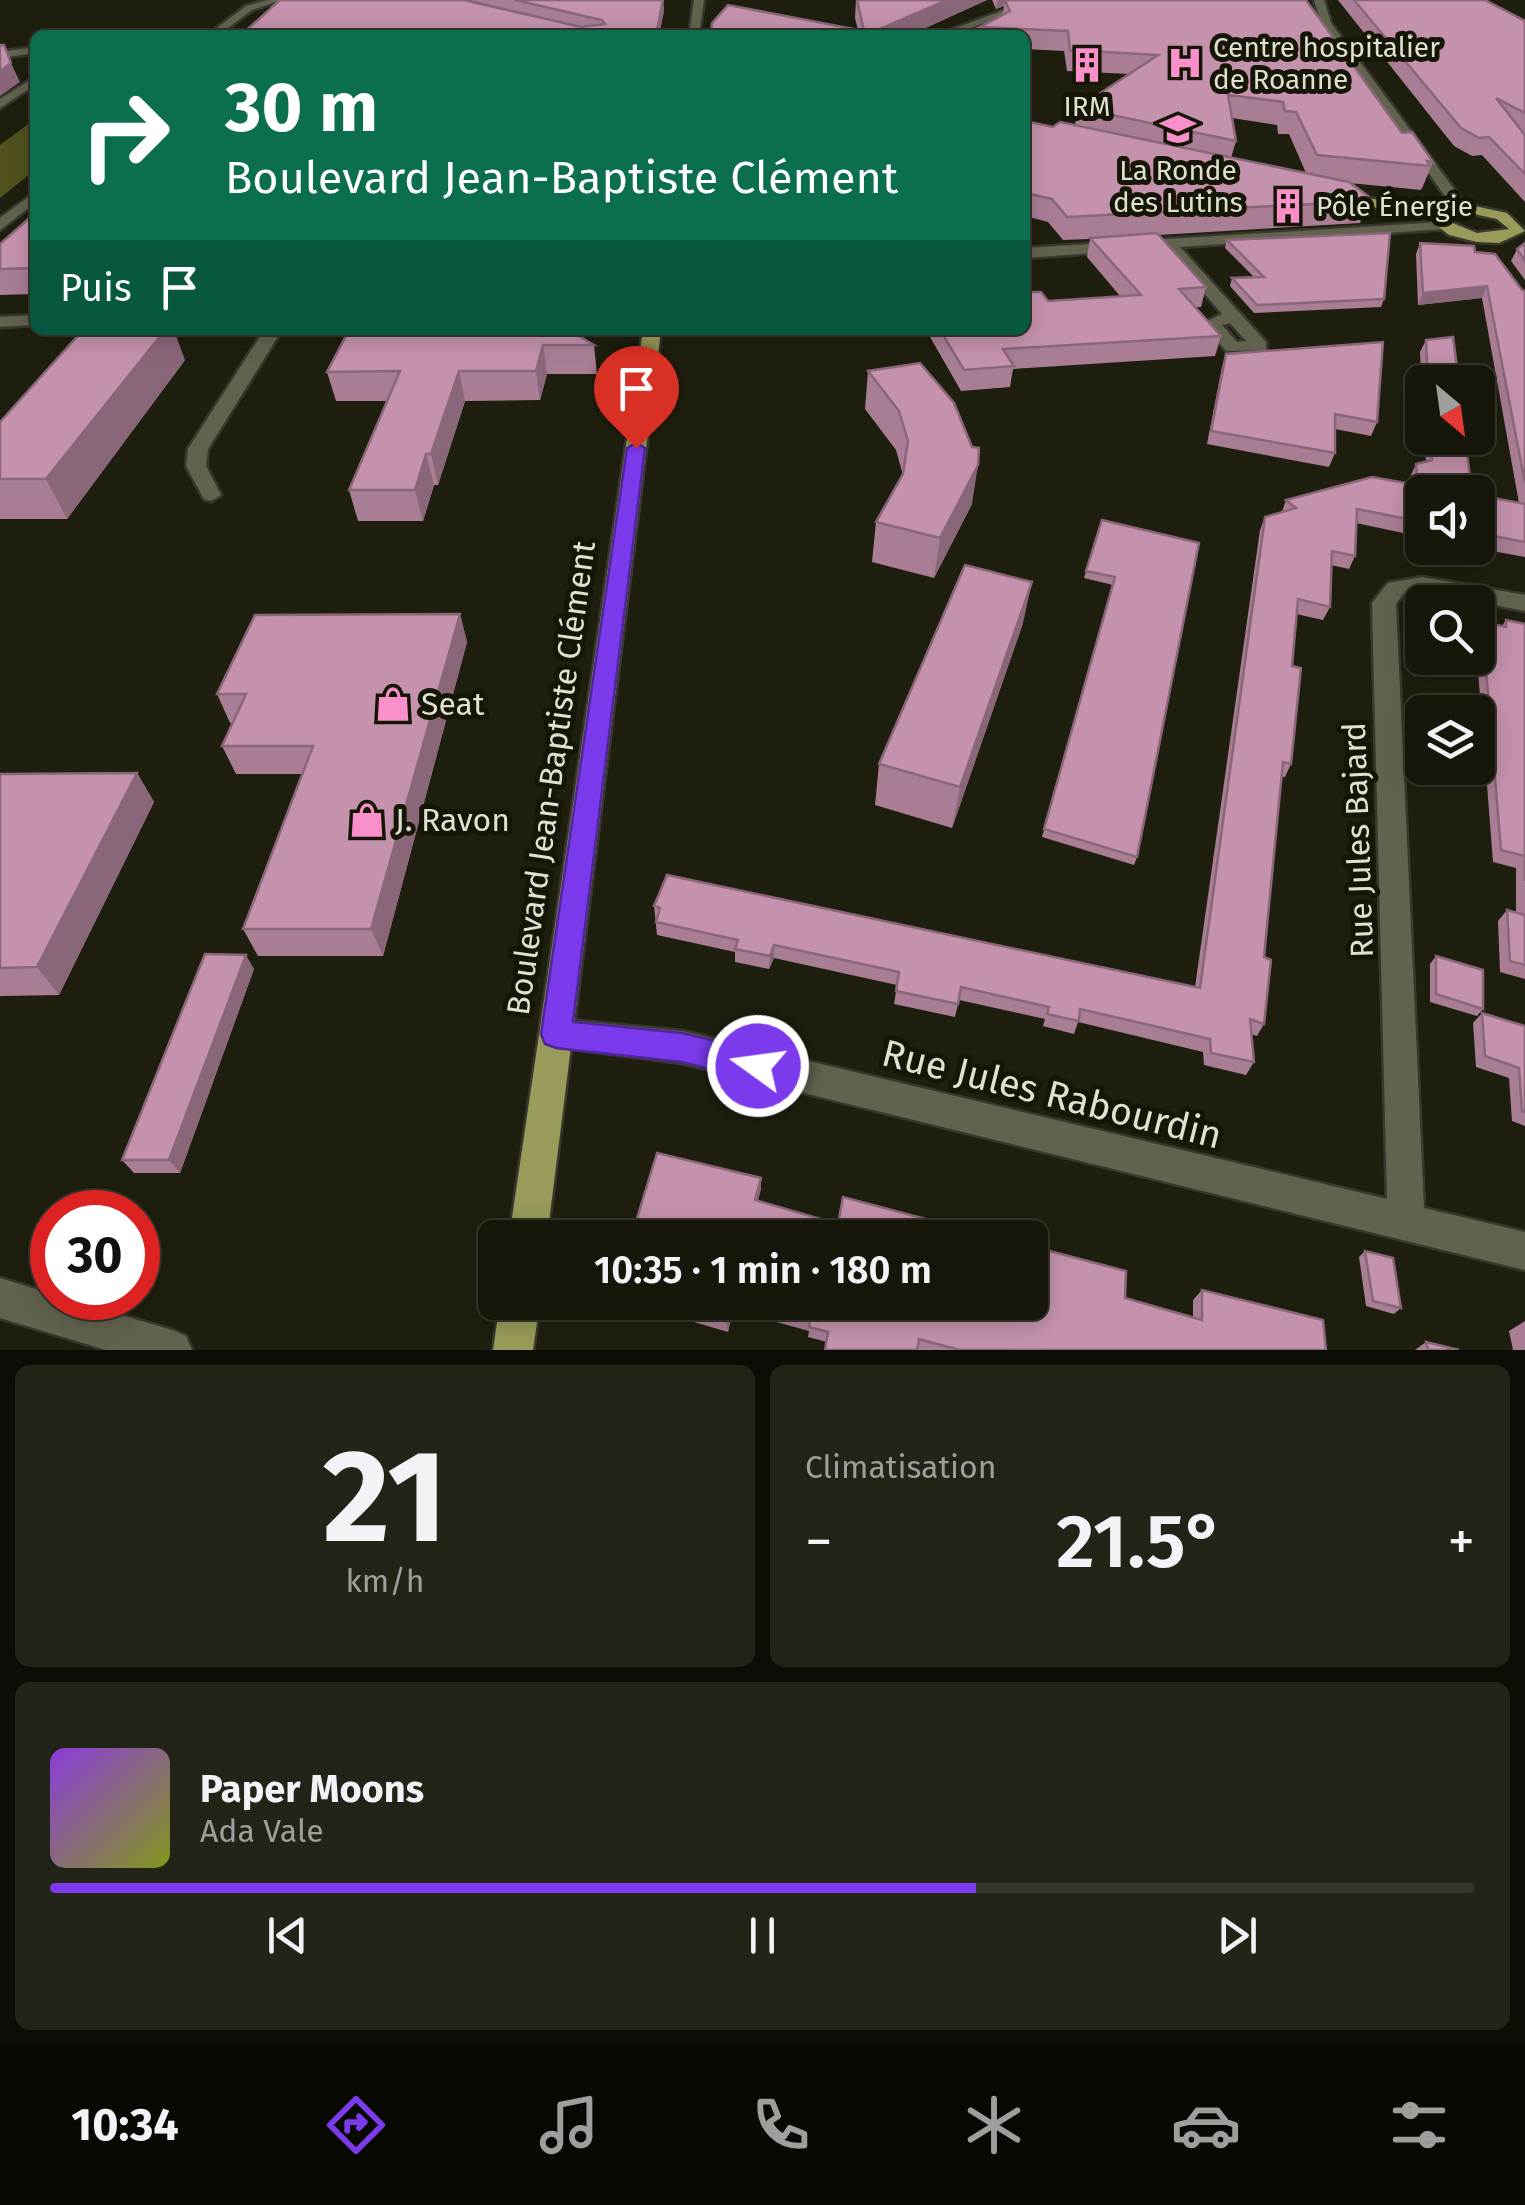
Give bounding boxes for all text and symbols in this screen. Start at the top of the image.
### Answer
place label: Centre hospitalier de Roanne [1213,31,1440,96]
hospital icon: Centre hospitalier de Roanne [1166,44,1204,82]
building icon: IRM [1068,46,1106,84]
text: 30 m [225,66,378,150]
icon: right [60,70,190,200]
place label: IRM [1064,90,1110,123]
school or university icon: La Ronde des Lutins [1159,110,1197,148]
text: Boulevard Jean-Baptiste Clément [225,151,898,205]
place label: La Ronde des Lutins [1113,154,1243,219]
building icon: Pôle Énergie [1269,187,1307,225]
place label: Pôle Énergie [1316,190,1473,223]
icon: arrive [152,260,207,315]
text: Puis [60,265,132,311]
pin [594,346,679,449]
icon: arrive [609,361,664,416]
north arrow [1405,365,1495,455]
map controls [1405,365,1495,785]
button: sound [1405,475,1495,565]
street label: Boulevard Jean-Baptiste Clément [499,538,603,1018]
button: search [1405,585,1495,675]
shop icon: Seat [374,685,412,723]
place label: Seat [421,685,485,723]
button: layers [1405,695,1495,785]
street label: Rue Jules Bajard [1335,722,1381,958]
shop icon: J. Ravon [348,801,386,839]
place label: J. Ravon [395,801,510,839]
position arrow [706,1014,810,1118]
street label: Rue Jules Rabourdin [877,1030,1227,1158]
speed limit sign: 30 [30,1190,160,1320]
text: 10:35 · 1 min · 180 m [594,1247,932,1293]
text: 21 [323,1419,447,1575]
text: Climatisation [805,1448,996,1486]
text: 21.5° [1056,1497,1224,1587]
text: − [805,1509,833,1575]
text: + [1448,1509,1475,1575]
text: km/h [345,1562,425,1600]
text: Paper Moons [200,1766,424,1812]
text: Ada Vale [200,1812,324,1850]
icon: previous [260,1908,315,1963]
icon: pause [735,1908,790,1963]
icon: next [1210,1908,1265,1963]
icon: directions [321,2090,391,2160]
icon: music [534,2090,604,2160]
icon: phone [746,2090,816,2160]
icon: climate [959,2090,1029,2160]
icon: car [1171,2090,1241,2160]
icon: filters [1384,2090,1454,2160]
text: 10:34 [71,2098,179,2152]

